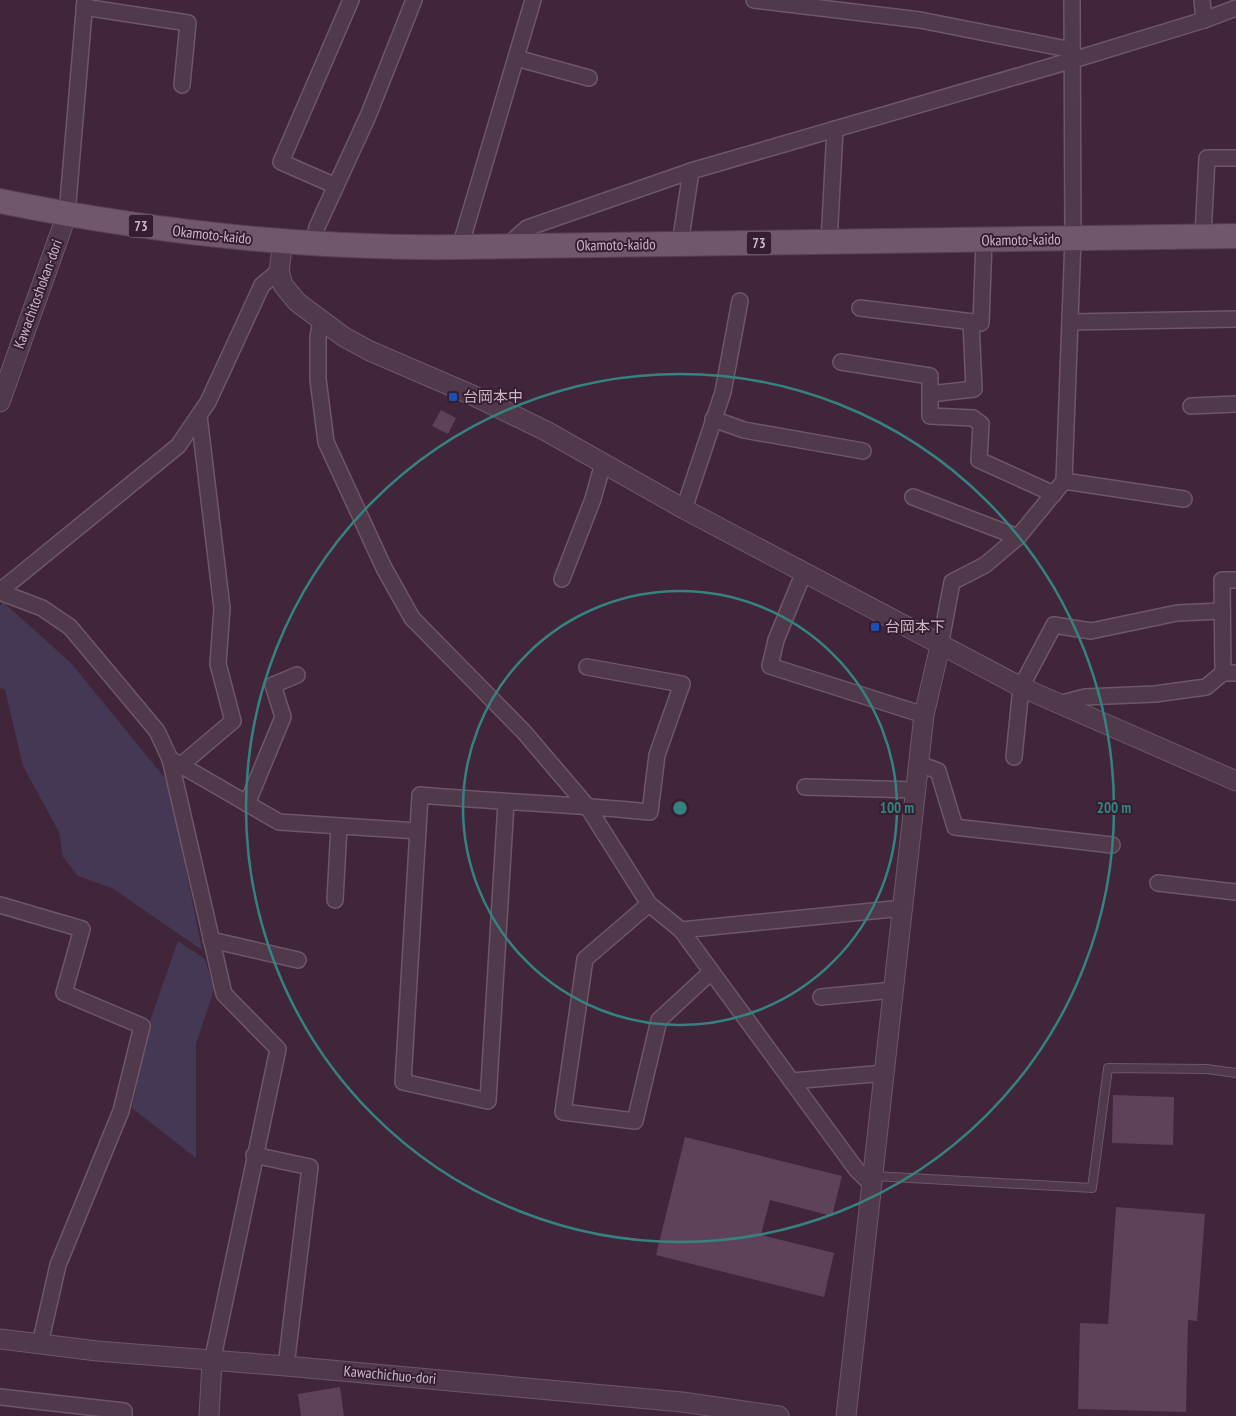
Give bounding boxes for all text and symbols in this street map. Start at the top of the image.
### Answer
road number: 73 [128,215,154,238]
street label: Okamoto-kaido [172,221,252,248]
street label: Okamoto-kaido [981,229,1061,250]
road number: 73 [746,232,772,254]
street label: Okamoto-kaido [576,234,656,255]
street label: Kawachitoshokan-dori [9,237,66,351]
place label: 台岡本中 [463,387,523,406]
marker: 台岡本中 [447,391,459,403]
place label: 台岡本下 [885,617,945,636]
marker: 台岡本下 [869,621,881,633]
text: 100 m [880,798,914,817]
text: 200 m [1097,798,1131,817]
centre of rings [671,799,689,817]
street label: Kawachichuo-dori [343,1361,437,1388]

